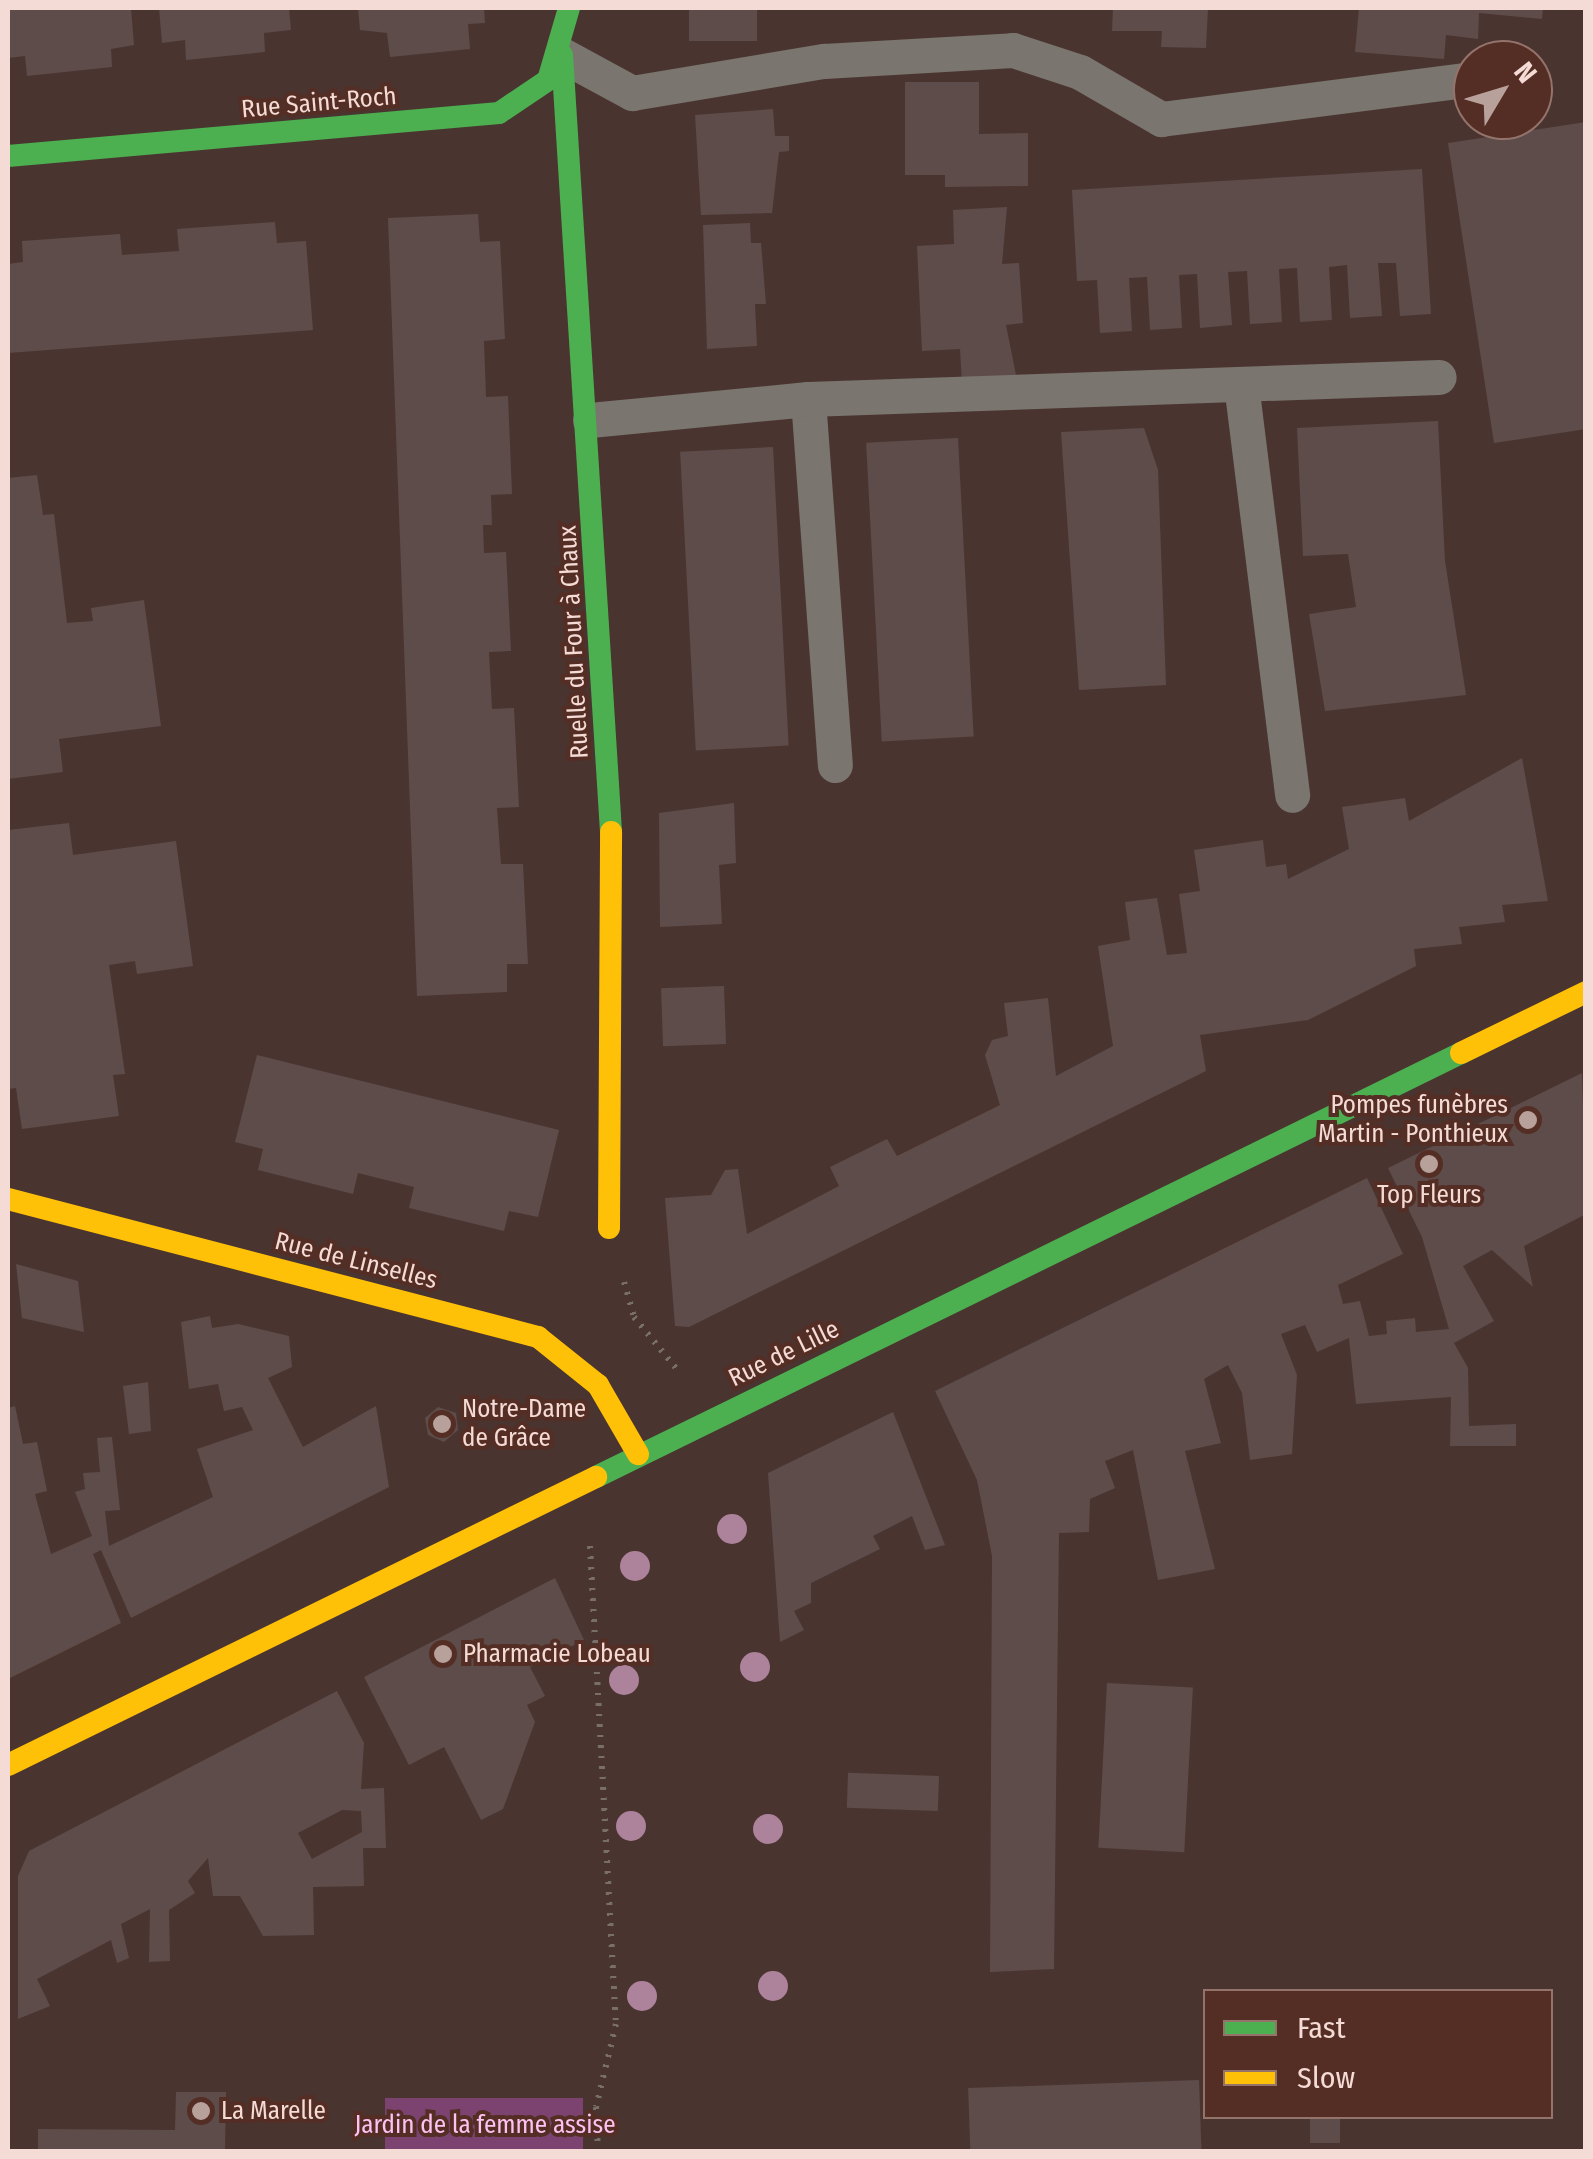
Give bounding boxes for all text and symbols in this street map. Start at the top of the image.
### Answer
north arrow [1453,40,1553,140]
text: N [1507,56,1544,89]
street label: Rue Saint-Roch [240,81,398,125]
street label: Ruelle du Four à Chaux [553,525,595,759]
place label: Pompes funèbres Martin - Ponthieux [1318,1091,1508,1150]
marker: Pompes funèbres Martin - Ponthieux [1517,1109,1539,1131]
marker: Top Fleurs [1418,1153,1440,1175]
place label: Top Fleurs [1377,1180,1481,1210]
street label: Rue de Linselles [272,1226,440,1296]
street label: Rue de Lille [724,1314,844,1394]
place label: Notre-Dame de Grâce [462,1395,586,1454]
marker: Notre-Dame de Grâce [431,1413,453,1435]
place label: Pharmacie Lobeau [463,1639,651,1669]
marker: Pharmacie Lobeau [432,1643,454,1665]
legend [1203,1989,1553,2119]
text: Fast [1297,2010,1345,2046]
text: Slow [1297,2060,1355,2096]
place label: La Marelle [221,2096,326,2126]
marker: La Marelle [190,2100,212,2122]
park label: Jardin de la femme assise [355,2110,615,2140]

